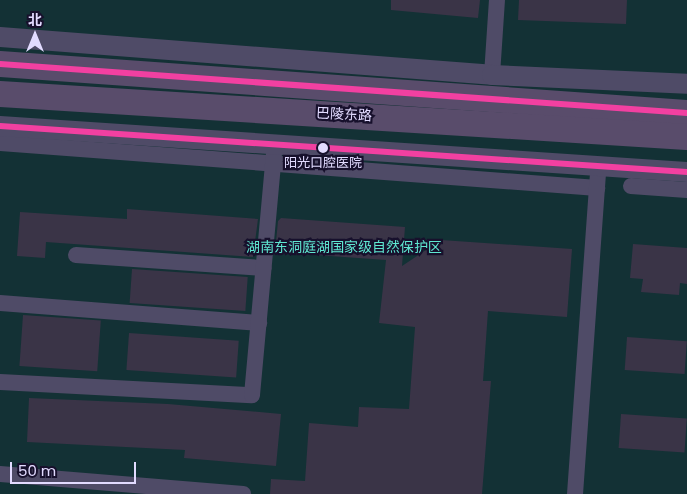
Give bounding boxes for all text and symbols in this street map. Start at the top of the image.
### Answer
north arrow [10,10,60,60]
text: 北 [28,10,42,30]
street label: 巴陵东路 [316,104,372,124]
marker: 阳光口腔医院 [318,143,328,153]
place label: 阳光口腔医院 [284,155,362,171]
park label: 湖南东洞庭湖国家级自然保护区 [246,239,442,255]
scale bar [12,452,139,484]
text: 50 m [18,460,56,481]

